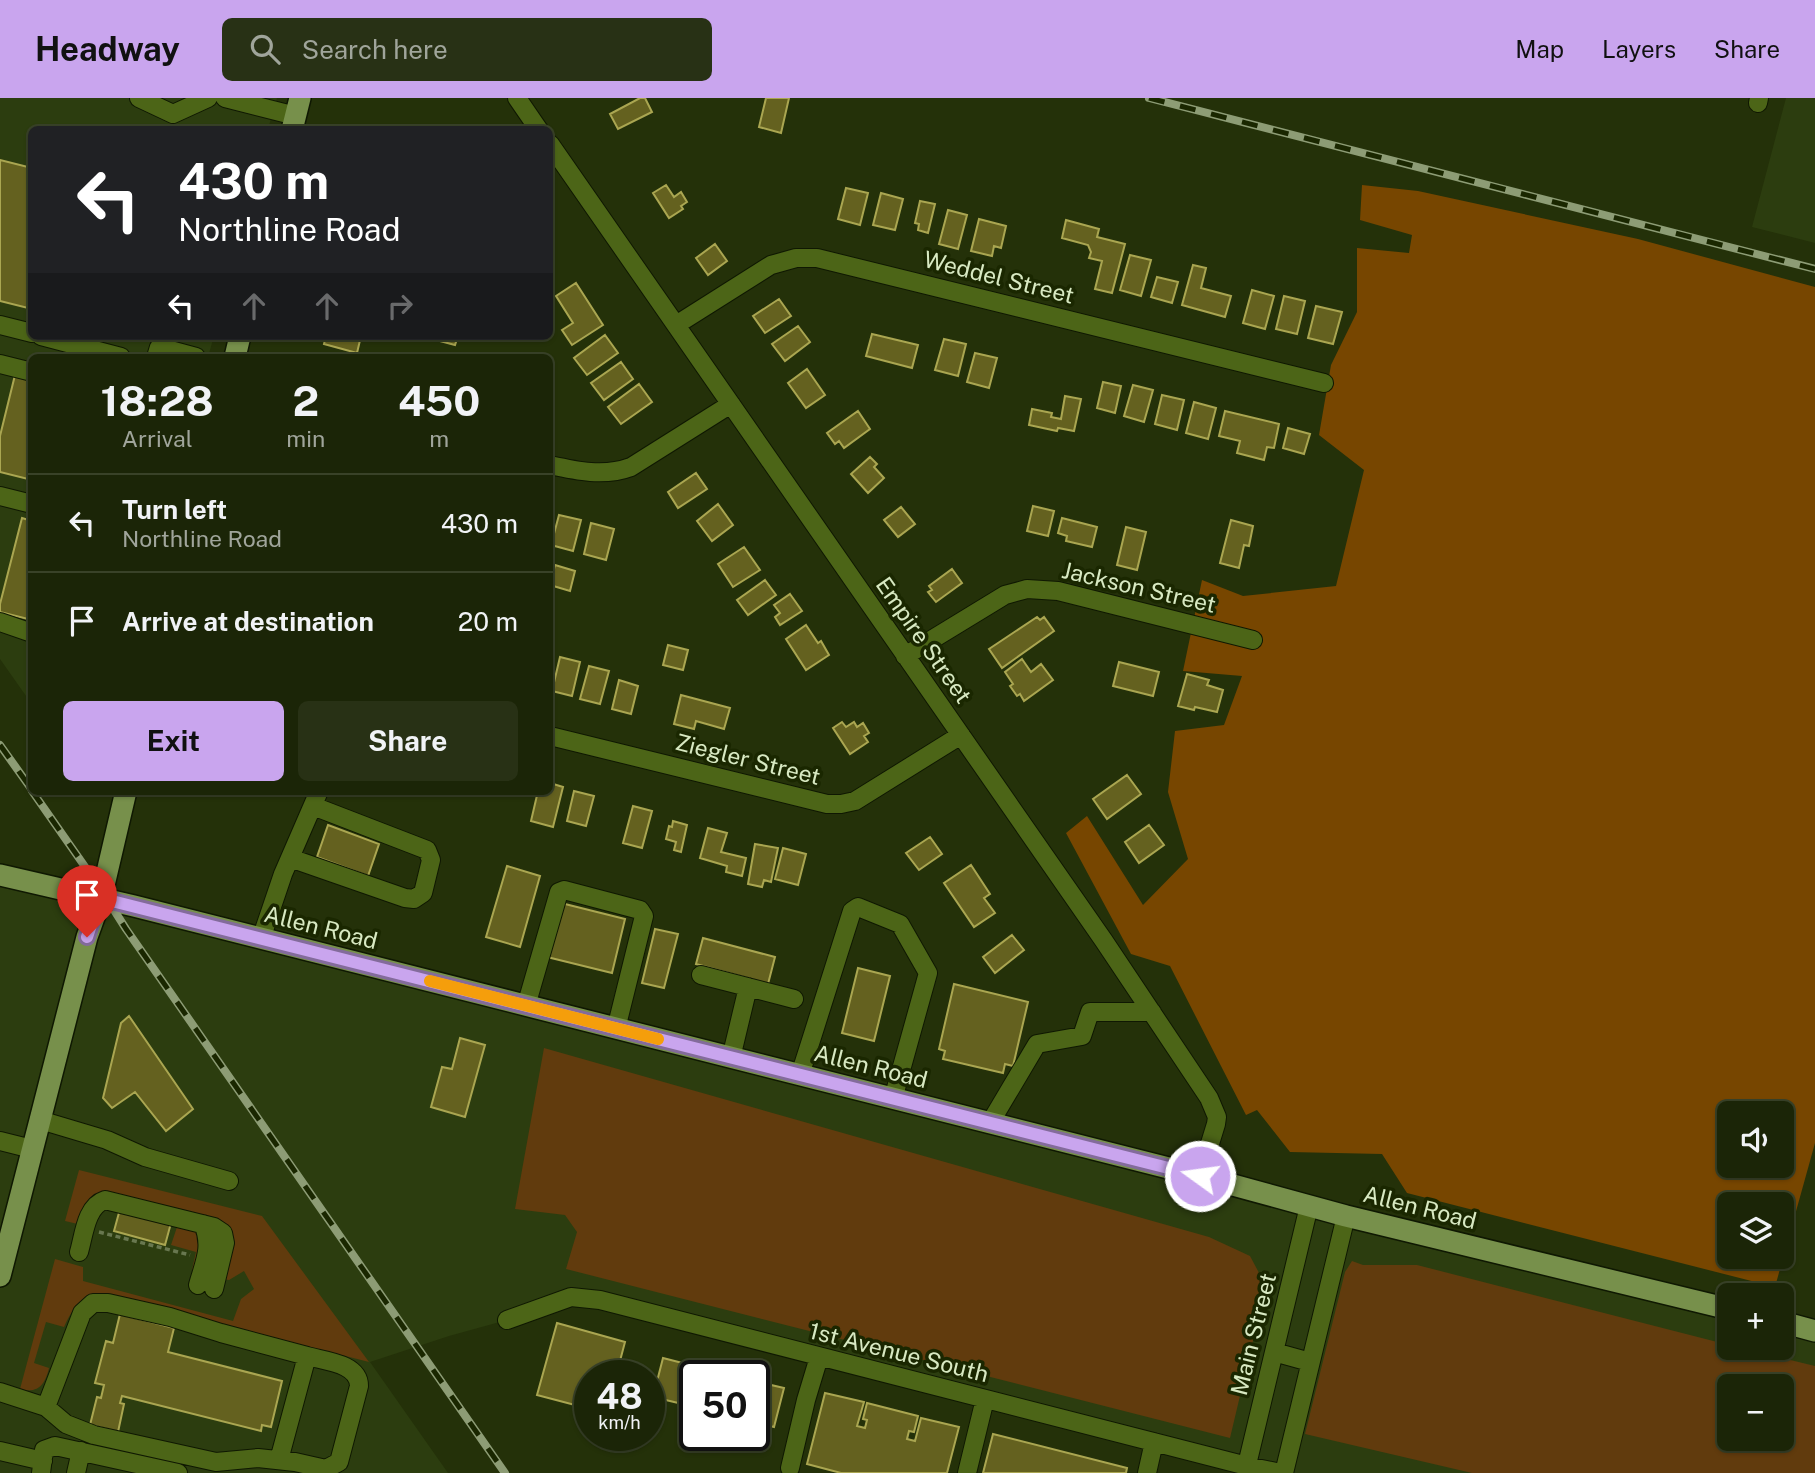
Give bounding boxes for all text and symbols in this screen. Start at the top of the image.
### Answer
search box [222,18,712,81]
text: Headway [35,30,180,68]
icon: search [246,30,284,68]
text: Search here [302,34,448,65]
text: Map [1515,35,1564,63]
text: Layers [1602,35,1676,63]
text: Share [1714,35,1780,63]
text: 430 m [178,152,329,210]
icon: left [63,154,154,245]
text: Northline Road [178,211,401,248]
street label: Weddel Street [921,245,1077,309]
icon: left [162,287,200,325]
icon: ahead [235,287,273,325]
icon: ahead [308,287,346,325]
icon: right [381,287,419,325]
text: 18:28 [101,376,214,425]
text: 2 [293,376,319,425]
text: 450 [398,376,480,425]
text: Arrival [122,425,193,452]
text: min [286,425,325,452]
text: m [429,425,449,452]
text: Turn left [122,494,227,525]
icon: left [63,504,101,542]
text: 430 m [441,508,518,539]
text: Northline Road [122,525,282,552]
street label: Jackson Street [1059,556,1219,618]
street label: Empire Street [871,572,977,708]
icon: arrive [63,602,101,640]
text: Arrive at destination [122,606,374,637]
text: 20 m [458,606,518,637]
button: Exit [63,701,284,781]
button: Share [298,701,518,781]
street label: Ziegler Street [673,728,823,790]
pin [57,865,117,937]
icon: arrive [68,876,106,914]
street label: Allen Road [262,900,380,954]
street label: Allen Road [812,1039,930,1093]
map controls [1717,1101,1794,1451]
button: sound [1717,1101,1794,1178]
position arrow [1163,1139,1237,1213]
street label: Allen Road [1361,1180,1479,1234]
button: layers [1717,1192,1794,1269]
street label: Main Street [1225,1270,1281,1398]
button: + [1717,1283,1794,1360]
street label: 1st Avenue South [807,1317,991,1387]
speed limit sign: 50 [679,1360,770,1451]
button: − [1717,1374,1794,1451]
text: 48 [596,1376,643,1417]
text: km/h [598,1412,641,1433]

